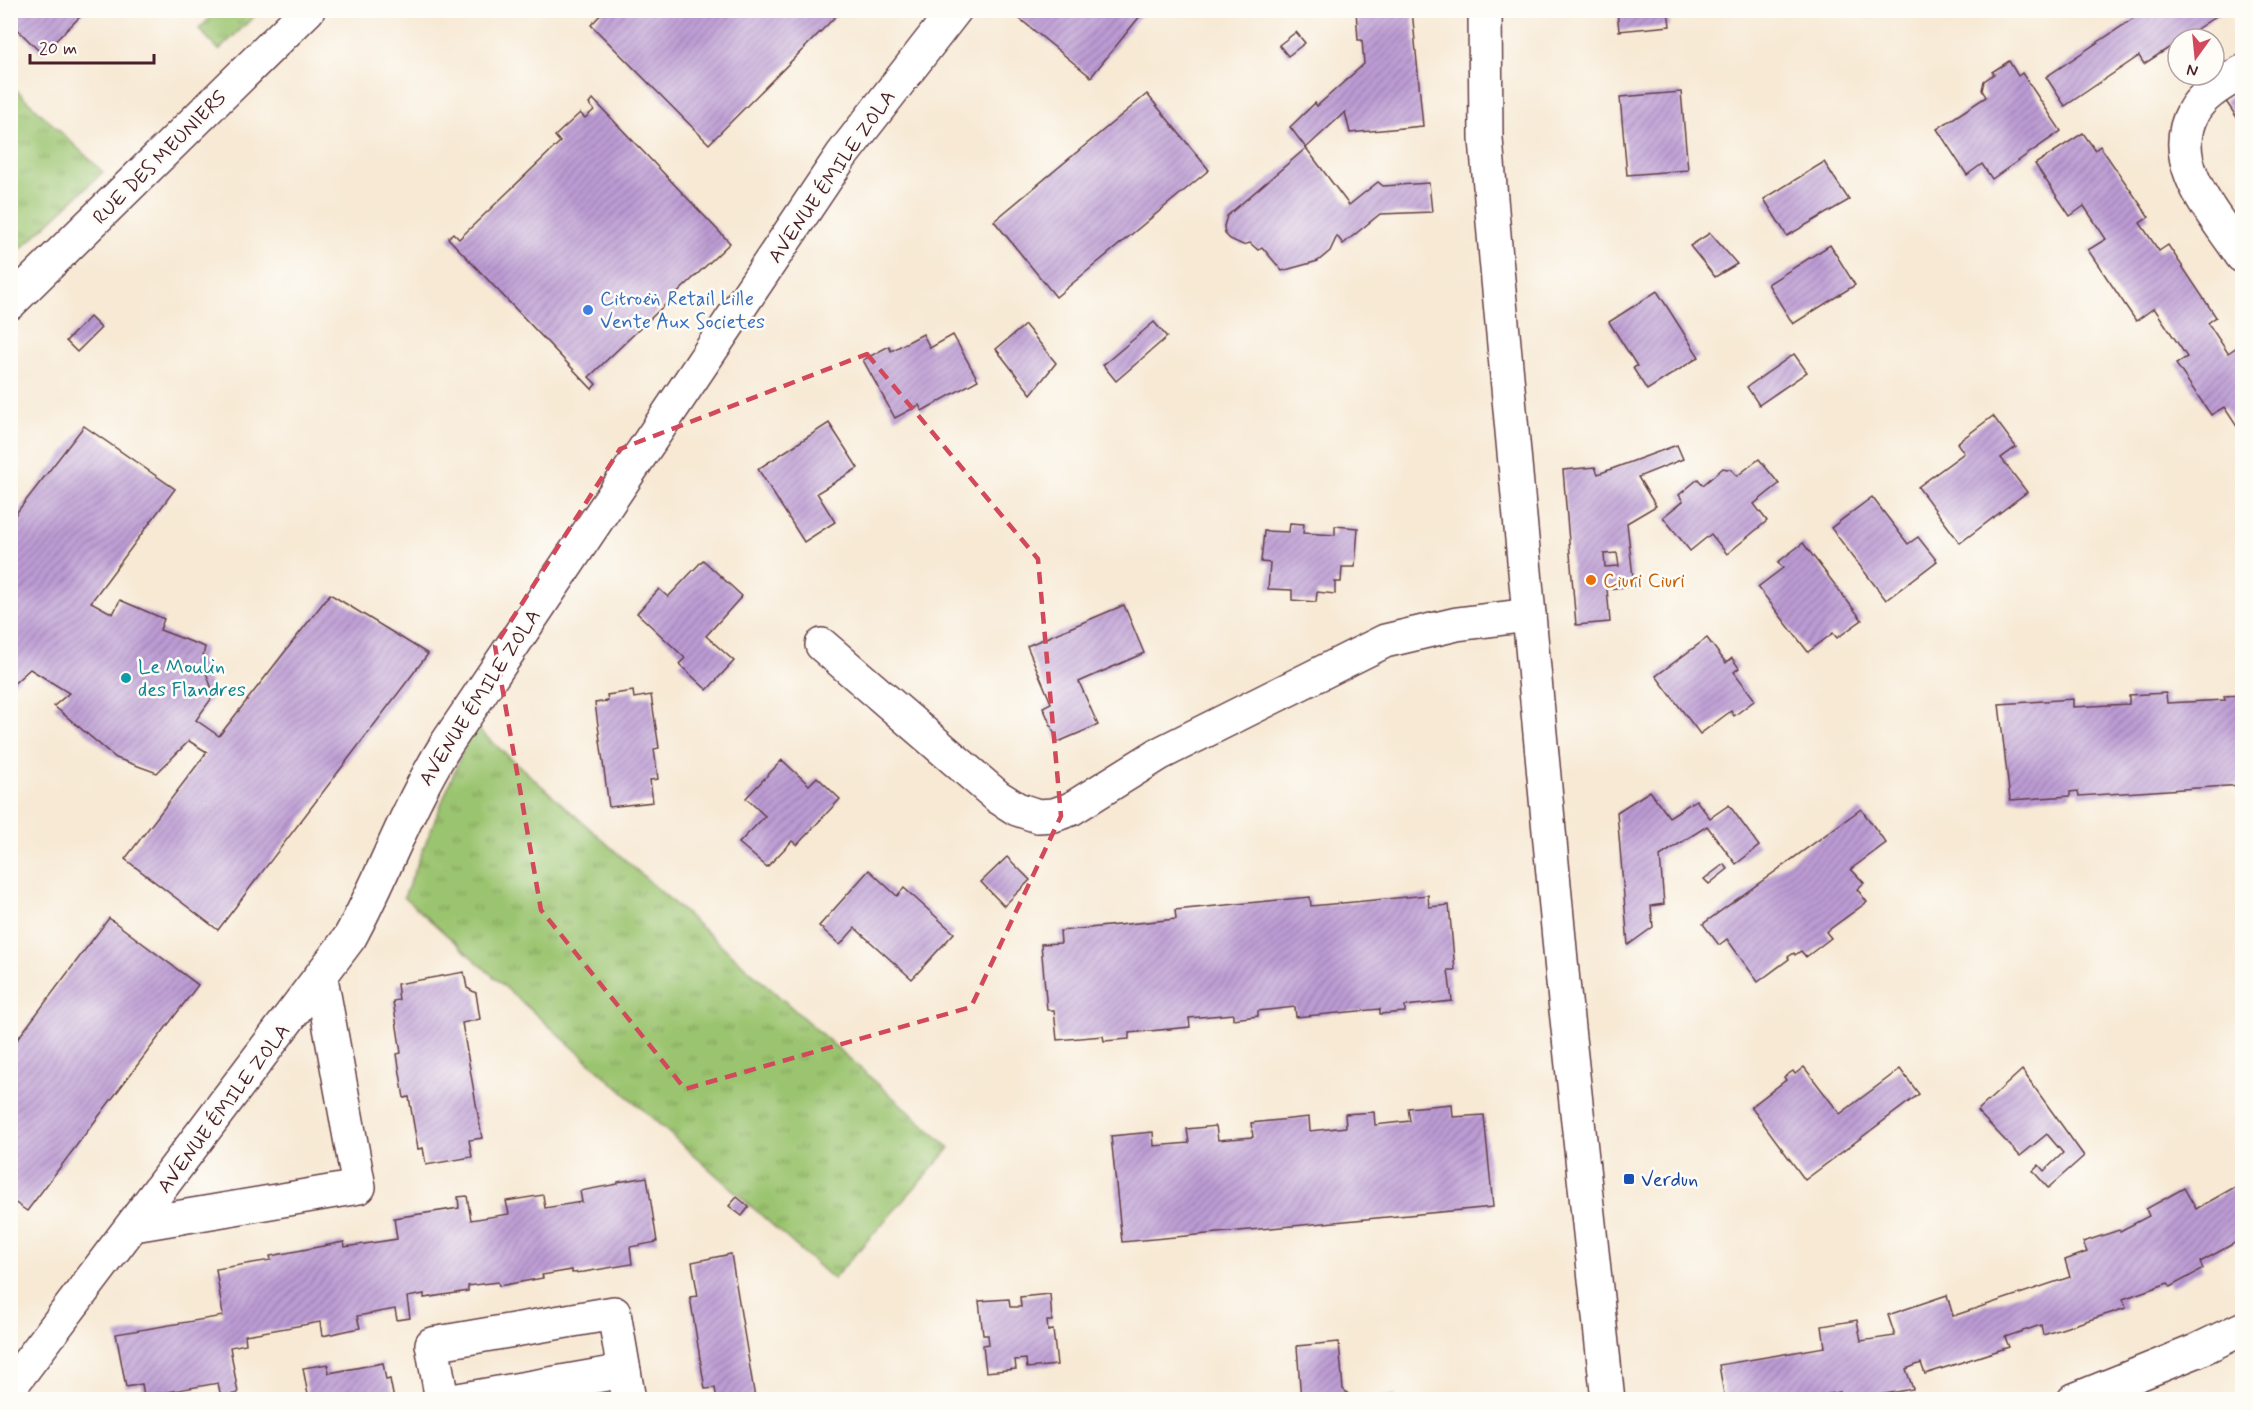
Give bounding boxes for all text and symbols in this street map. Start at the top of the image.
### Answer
scale bar [30,27,154,65]
north arrow [2166,27,2226,87]
text: 20 m [39,37,77,61]
text: N [2185,59,2200,82]
street label: RUE DES MEUNIERS [87,85,233,231]
street label: AVENUE ÉMILE ZOLA [762,85,902,269]
place label: Citroën Retail Lille Vente Aux Societes [600,286,765,336]
marker: Citroën Retail Lille Vente Aux Societes [581,303,595,317]
place label: Ciuri Ciuri [1603,568,1685,595]
marker: Ciuri Ciuri [1584,573,1598,587]
street label: AVENUE ÉMILE ZOLA [413,604,548,791]
place label: Le Moulin des Flandres [138,654,246,704]
marker: Le Moulin des Flandres [119,671,133,685]
street label: AVENUE ÉMILE ZOLA [152,1019,297,1199]
place label: Verdun [1641,1167,1698,1194]
marker: Verdun [1622,1172,1636,1186]

